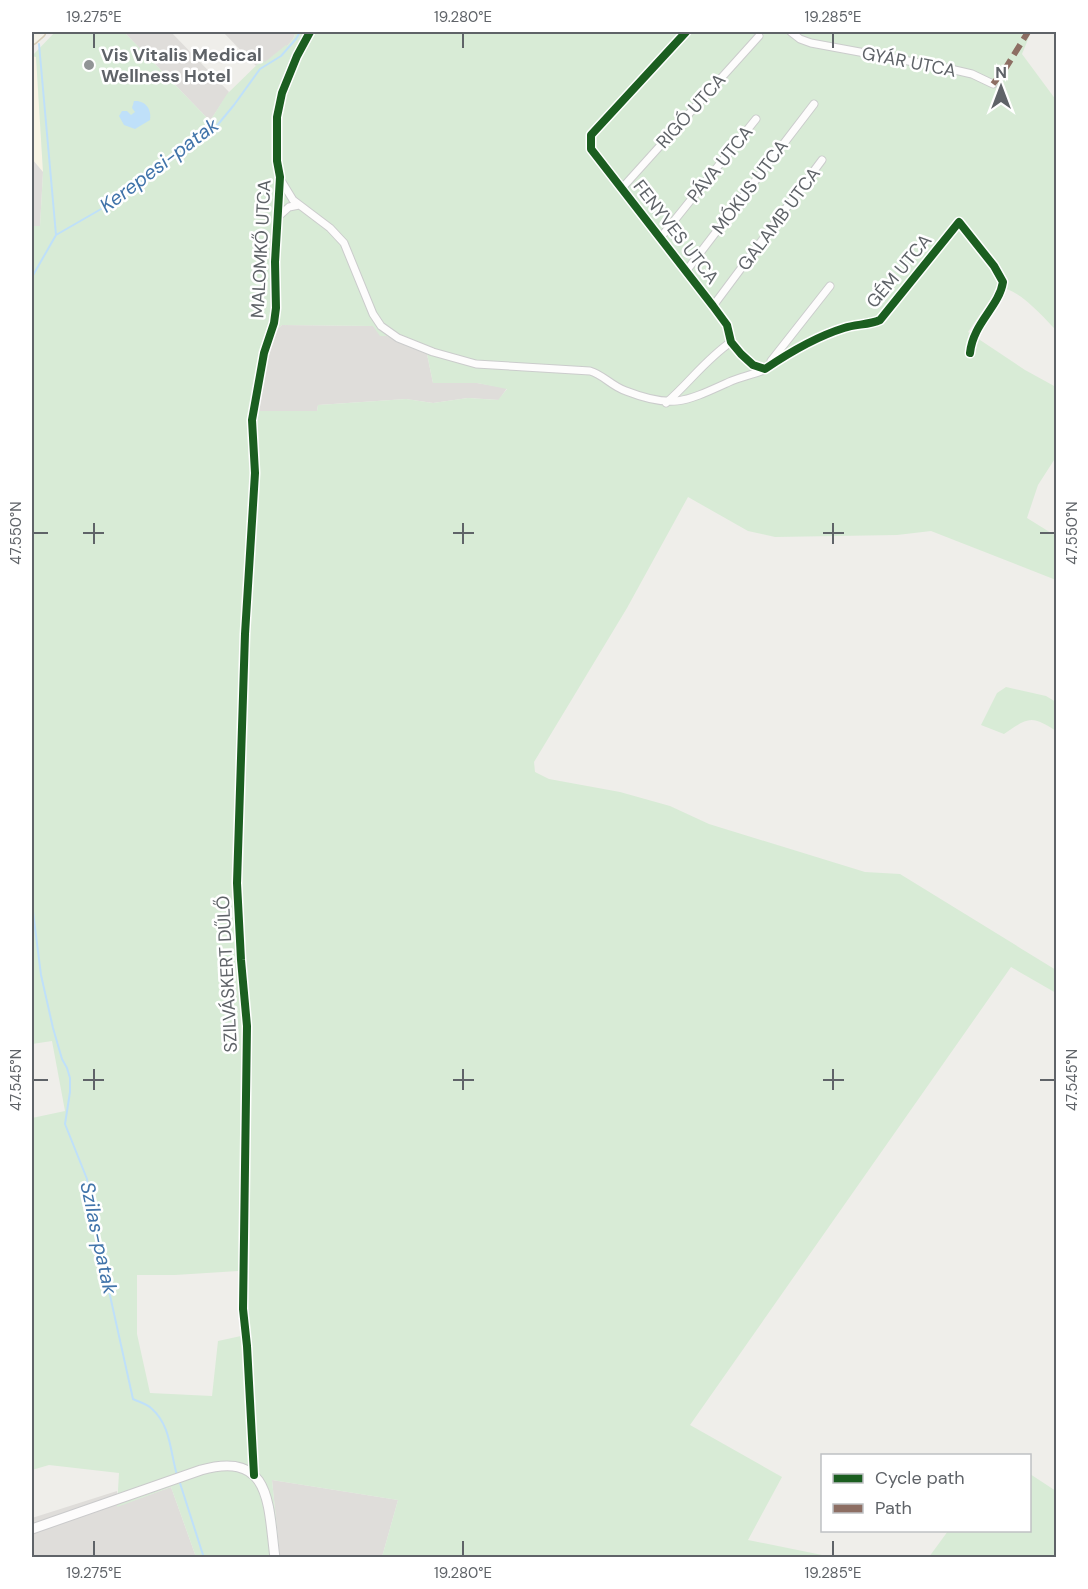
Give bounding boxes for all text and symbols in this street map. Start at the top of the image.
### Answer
text: 19.275°E [66,7,122,27]
text: 19.280°E [434,7,492,27]
text: 19.285°E [805,7,861,27]
street label: GYÁR UTCA [860,41,958,83]
place label: Vis Vitalis Medical Wellness Hotel [101,43,262,88]
north arrow [971,57,1031,117]
marker: Vis Vitalis Medical Wellness Hotel [82,58,96,72]
text: N [995,62,1007,83]
street label: RIGÓ UTCA [651,68,731,154]
water label: Kerepesi-patak [94,111,224,218]
street label: PÁVA UTCA [682,121,758,207]
street label: MÓKUS UTCA [707,135,793,239]
street label: GALAMB UTCA [732,162,826,276]
street label: FENYVES UTCA [628,175,724,289]
street label: MALOMKŐ UTCA [245,179,277,319]
street label: GÉM UTCA [861,229,937,313]
text: 47.550°N [6,501,26,565]
text: 47.550°N [1062,501,1082,565]
street label: SZILVÁSKERT DŰLŐ [211,895,243,1053]
text: 47.545°N [6,1049,26,1111]
text: 47.545°N [1062,1049,1082,1111]
water label: Szilas-patak [74,1179,124,1297]
legend [821,1454,1031,1532]
text: Cycle path [875,1466,965,1490]
text: Path [875,1496,912,1520]
text: 19.275°E [66,1563,122,1583]
text: 19.280°E [434,1563,492,1583]
text: 19.285°E [805,1563,861,1583]

